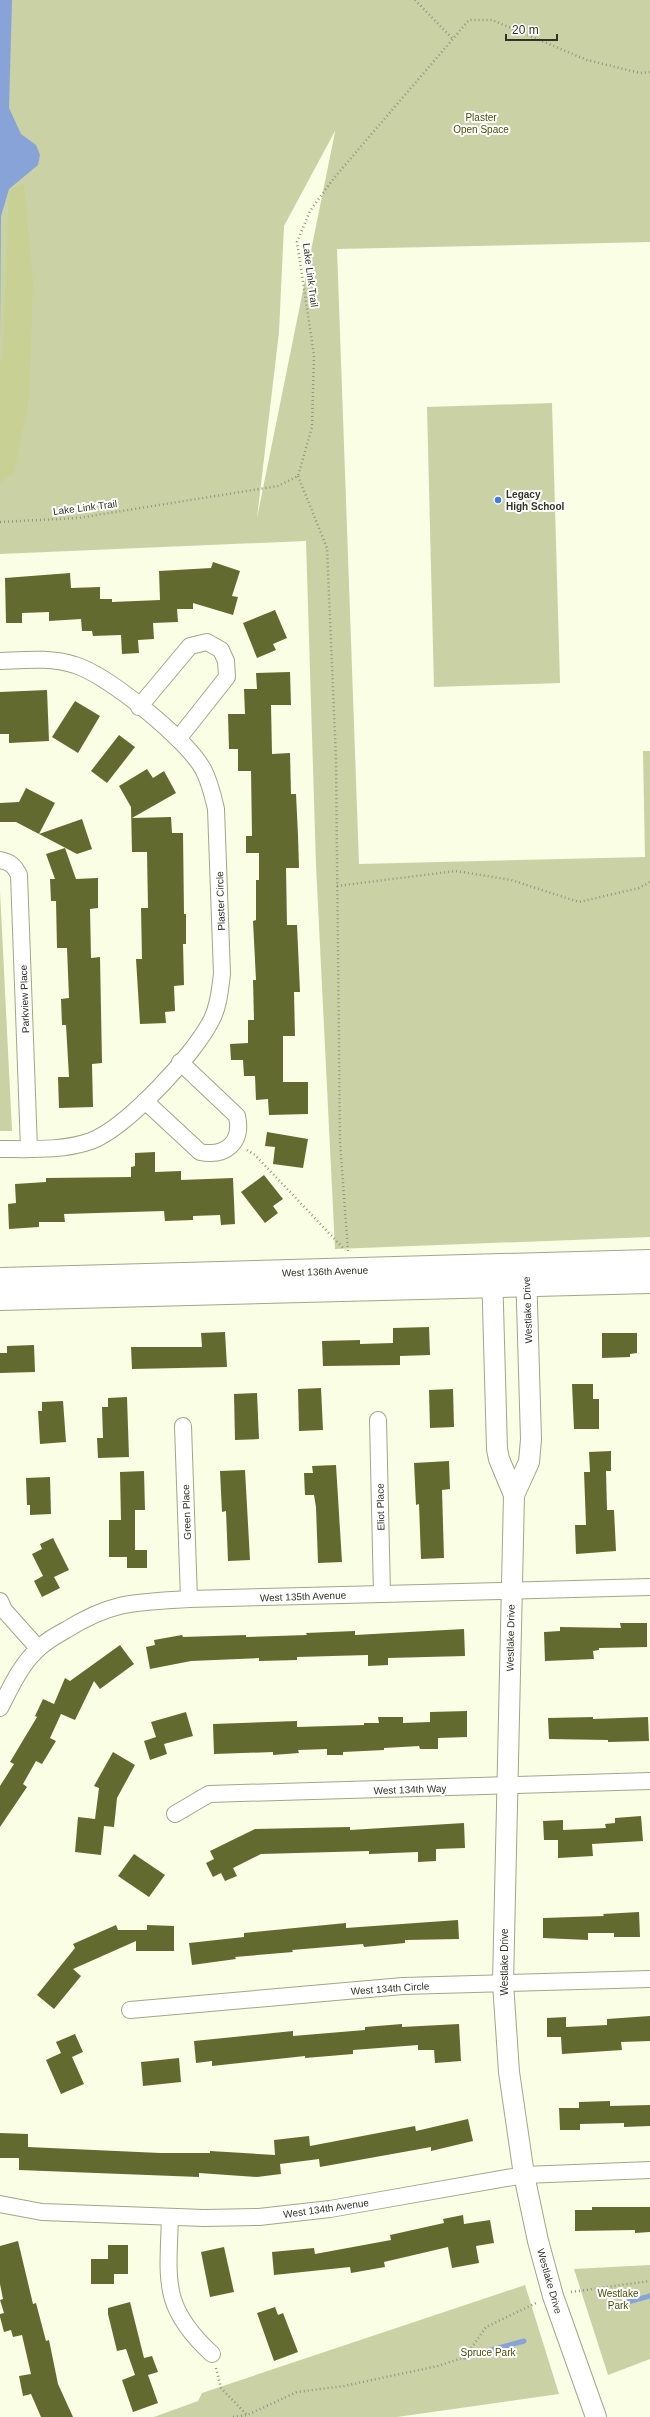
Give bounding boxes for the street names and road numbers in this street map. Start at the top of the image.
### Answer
street label: Lake Link Trail [301,242,320,308]
street label: Lake Link Trail [52,498,118,517]
street label: Plaster Circle [214,871,227,931]
street label: Parkview Place [18,964,31,1033]
street label: West 136th Avenue [282,1264,369,1279]
street label: Westlake Drive [521,1276,534,1344]
street label: Eliot Place [375,1483,386,1531]
street label: Green Place [180,1484,193,1540]
street label: West 135th Avenue [260,1589,347,1604]
street label: Westlake Drive [504,1604,517,1672]
street label: West 134th Way [373,1783,447,1796]
street label: Westlake Drive [499,1928,510,1996]
street label: West 134th Circle [350,1980,430,1997]
street label: West 134th Avenue [283,2197,370,2220]
street label: Westlake Drive [535,2247,564,2315]

